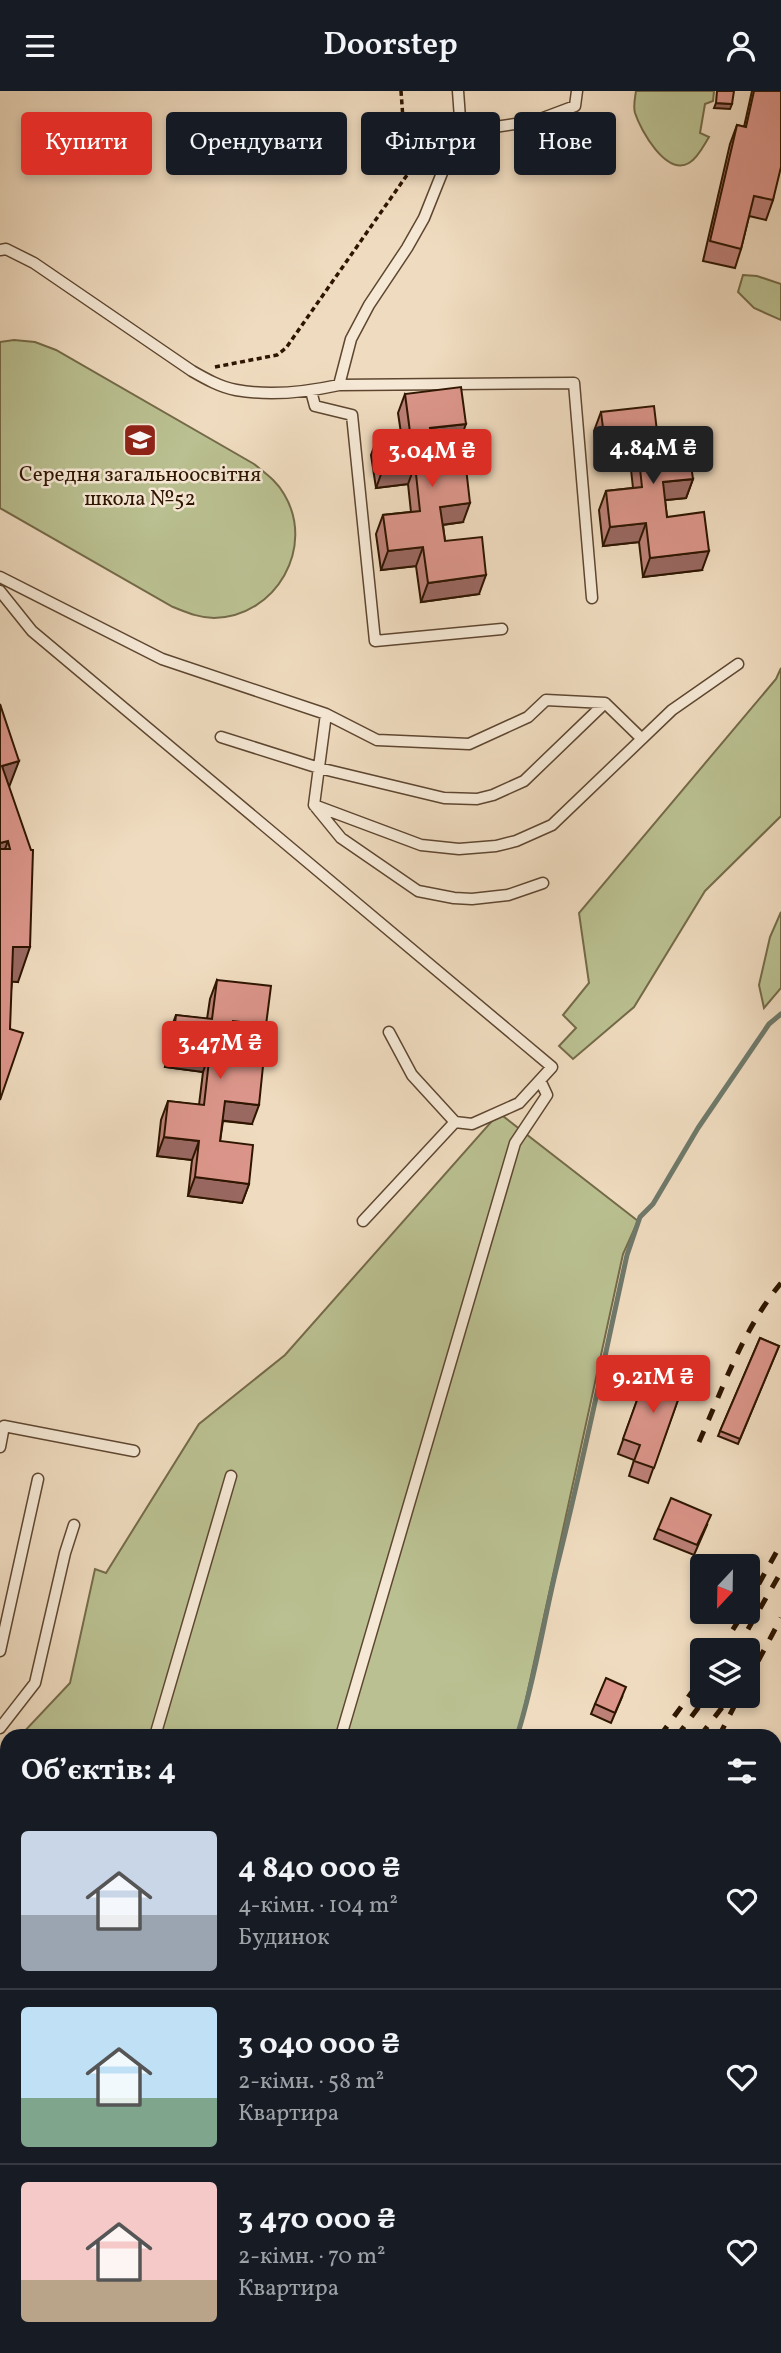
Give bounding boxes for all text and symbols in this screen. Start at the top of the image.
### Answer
text: Doorstep [323,24,458,68]
icon: menu [21,27,59,65]
icon: person [722,27,760,65]
chip: Купити [21,112,152,175]
chip: Орендувати [166,112,347,175]
chip: Фільтри [361,112,500,175]
chip: Нове [514,112,616,175]
school or university icon: Середня загальноосвітня школа №52 [121,421,159,459]
pin: 4.84M ₴ [588,427,718,486]
pin: 3.04M ₴ [367,429,497,489]
text: 4.84M ₴ [609,433,697,465]
text: 3.04M ₴ [388,436,476,468]
place label: Середня загальноосвітня школа №52 [19,461,261,514]
pin: 3.47M ₴ [155,1021,285,1081]
text: 3.47M ₴ [178,1028,262,1060]
pin: 9.21M ₴ [588,1355,718,1415]
text: 9.21M ₴ [612,1362,694,1394]
north arrow [690,1554,760,1624]
map controls [690,1554,760,1708]
button: layers [690,1638,760,1708]
text: Об’єктів: 4 [21,1750,176,1792]
icon: filters [723,1752,761,1790]
text: 4 840 000 ₴ [238,1848,401,1890]
icon: home [77,1859,161,1943]
icon: heart [723,1882,761,1920]
text: 4-кімн. · 104 m² [238,1890,398,1922]
text: Будинок [238,1922,329,1954]
text: 3 040 000 ₴ [238,2024,400,2066]
icon: home [77,2035,161,2119]
icon: heart [723,2058,761,2096]
text: 2-кімн. · 58 m² [238,2066,384,2098]
text: Квартира [238,2098,339,2130]
text: 3 470 000 ₴ [238,2199,396,2241]
icon: home [77,2210,161,2294]
icon: heart [723,2233,761,2271]
text: 2-кімн. · 70 m² [238,2241,386,2273]
text: Квартира [238,2273,339,2305]

